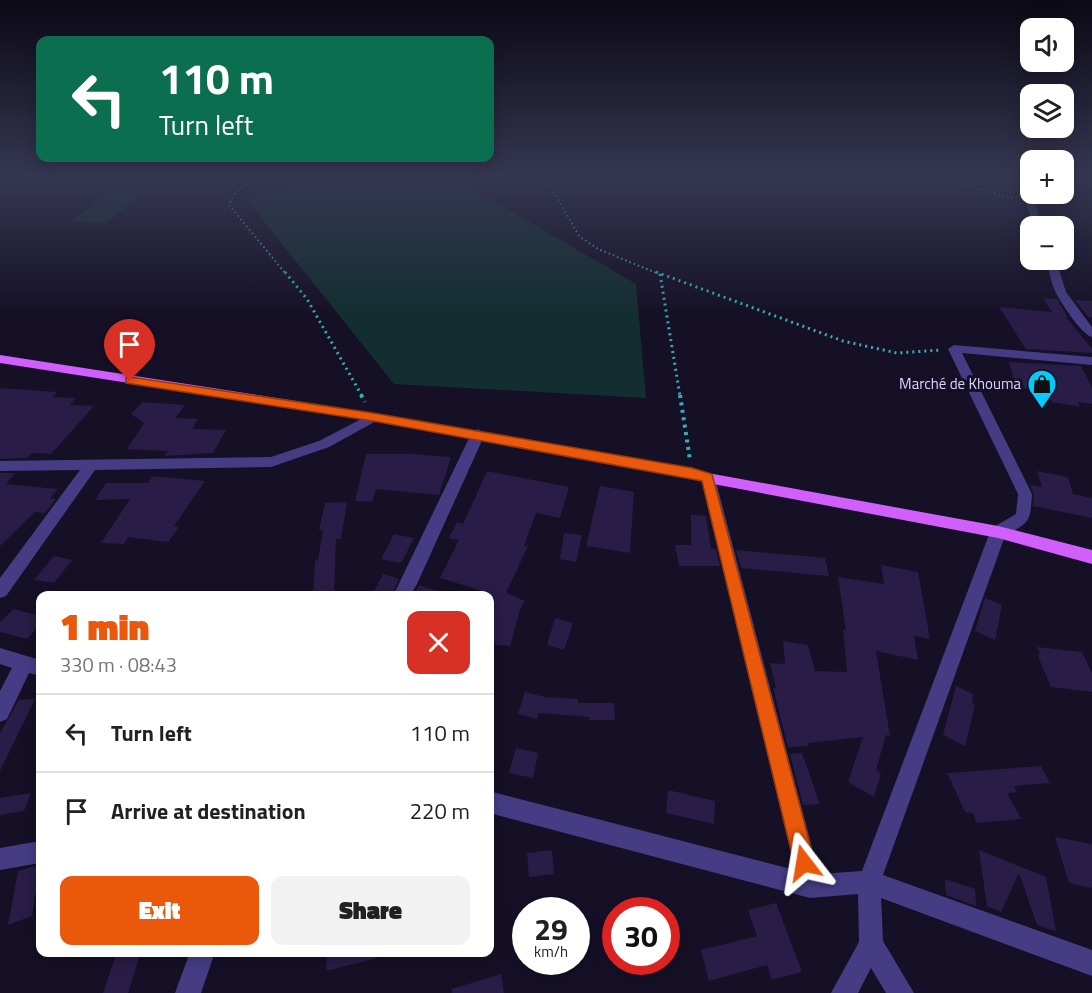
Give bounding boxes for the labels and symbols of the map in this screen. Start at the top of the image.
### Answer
pin [104,319,155,381]
shop icon: Marché de Khouma [1026,368,1058,410]
place label: Marché de Khouma [899,372,1021,395]
position arrow [772,831,836,895]
speed limit sign: 30 [602,897,680,975]

